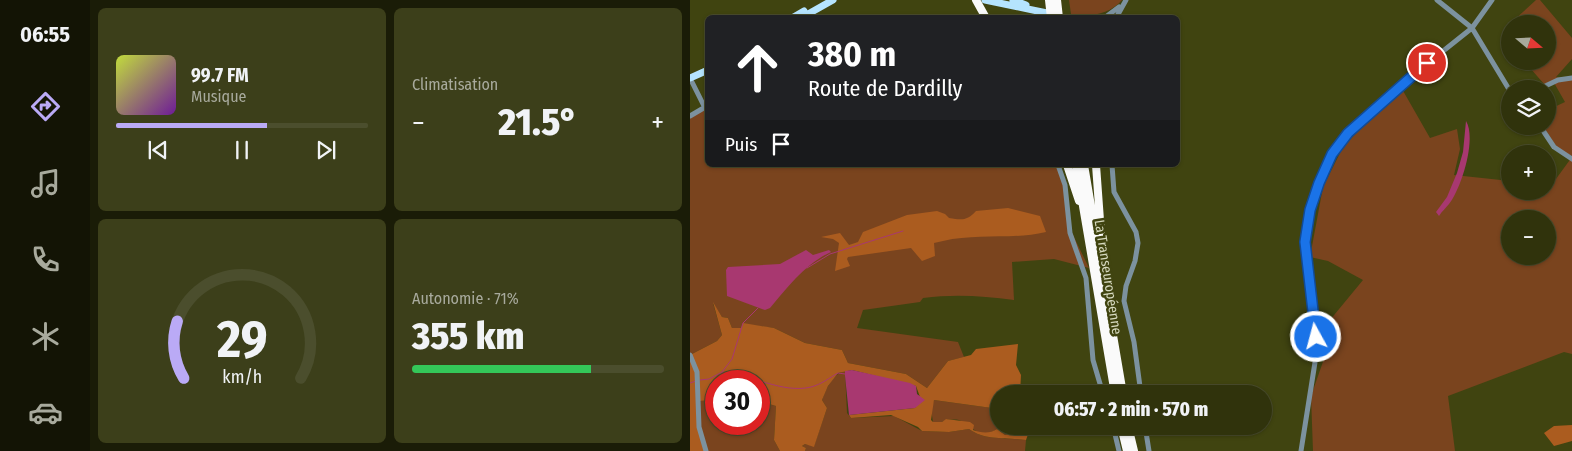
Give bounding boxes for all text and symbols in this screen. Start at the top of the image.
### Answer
north arrow [1501,15,1556,70]
map controls [1501,15,1556,265]
text: 06:55 [20,21,70,48]
text: 380 m [808,33,896,75]
icon: ahead [725,35,790,100]
pin [1406,42,1448,84]
icon: arrive [1413,49,1441,77]
text: 99.7 FM [191,64,249,87]
text: Climatisation [412,75,498,94]
text: Route de Dardilly [808,75,962,102]
button: layers [1501,80,1556,135]
text: Musique [191,87,246,106]
icon: directions [28,89,63,124]
text: 21.5° [498,99,578,145]
text: − [412,106,425,139]
text: + [651,106,664,139]
icon: arrive [767,130,795,158]
text: Puis [725,133,757,156]
icon: previous [144,136,172,164]
icon: pause [228,136,256,164]
icon: next [312,136,340,164]
button: + [1501,145,1556,200]
icon: music [28,166,63,201]
button: − [1501,210,1556,265]
street label: La Transeuropéenne [1091,218,1125,336]
icon: phone [28,242,63,277]
text: Autonomie · 71% [412,289,519,308]
text: 29 [216,308,267,371]
position arrow [1289,310,1341,362]
text: 355 km [412,313,524,359]
icon: climate [28,319,63,354]
text: km/h [222,366,262,388]
speed limit sign: 30 [705,370,770,435]
icon: car [28,395,63,430]
text: 06:57 · 2 min · 570 m [1054,398,1208,421]

